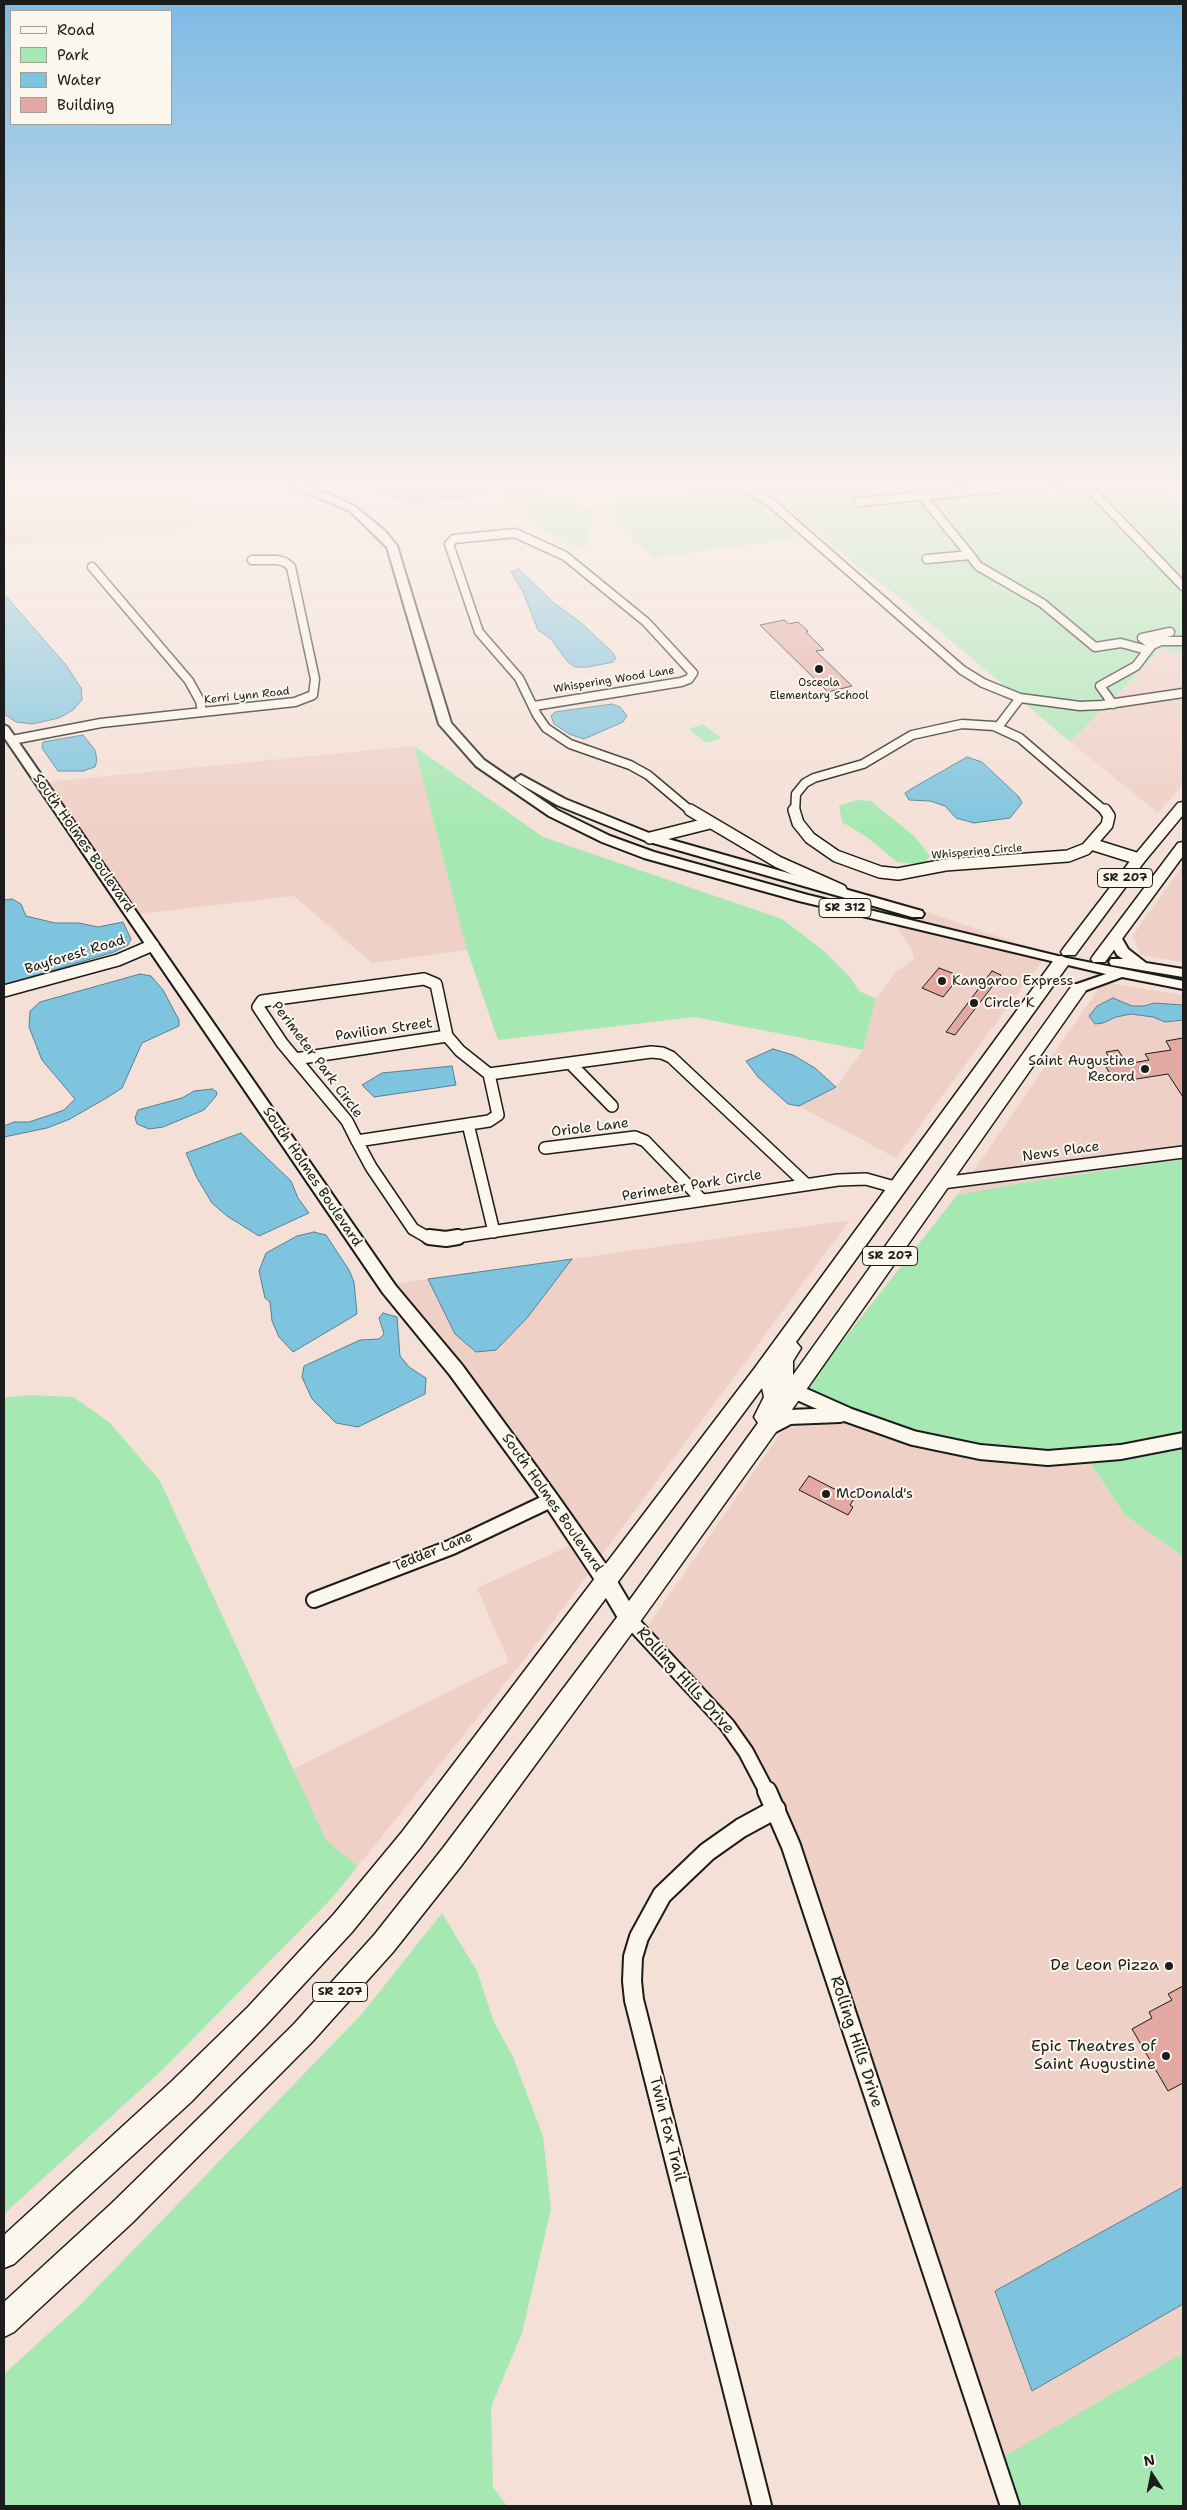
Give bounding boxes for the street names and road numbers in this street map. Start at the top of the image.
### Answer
street label: Whispering Wood Lane [553,664,675,696]
street label: Kerri Lynn Road [204,685,290,707]
street label: South Holmes Boulevard [29,771,137,915]
street label: Whispering Circle [931,841,1023,863]
road number: SR 207 [1098,868,1152,888]
road number: SR 312 [819,898,871,918]
street label: Bayforest Road [23,932,127,978]
street label: Perimeter Park Circle [268,999,366,1121]
street label: Pavilion Street [334,1015,434,1045]
street label: South Holmes Boulevard [259,1104,365,1250]
street label: Oriole Lane [550,1115,630,1141]
street label: News Place [1021,1138,1101,1166]
street label: Perimeter Park Circle [621,1167,763,1205]
road number: SR 207 [862,1246,918,1266]
street label: South Holmes Boulevard [498,1431,606,1575]
street label: Tedder Lane [391,1528,475,1576]
street label: Rolling Hills Drive [632,1624,738,1738]
street label: Rolling Hills Drive [826,1974,886,2110]
road number: SR 207 [312,1982,368,2001]
street label: Twin Fox Trail [645,2075,689,2183]

